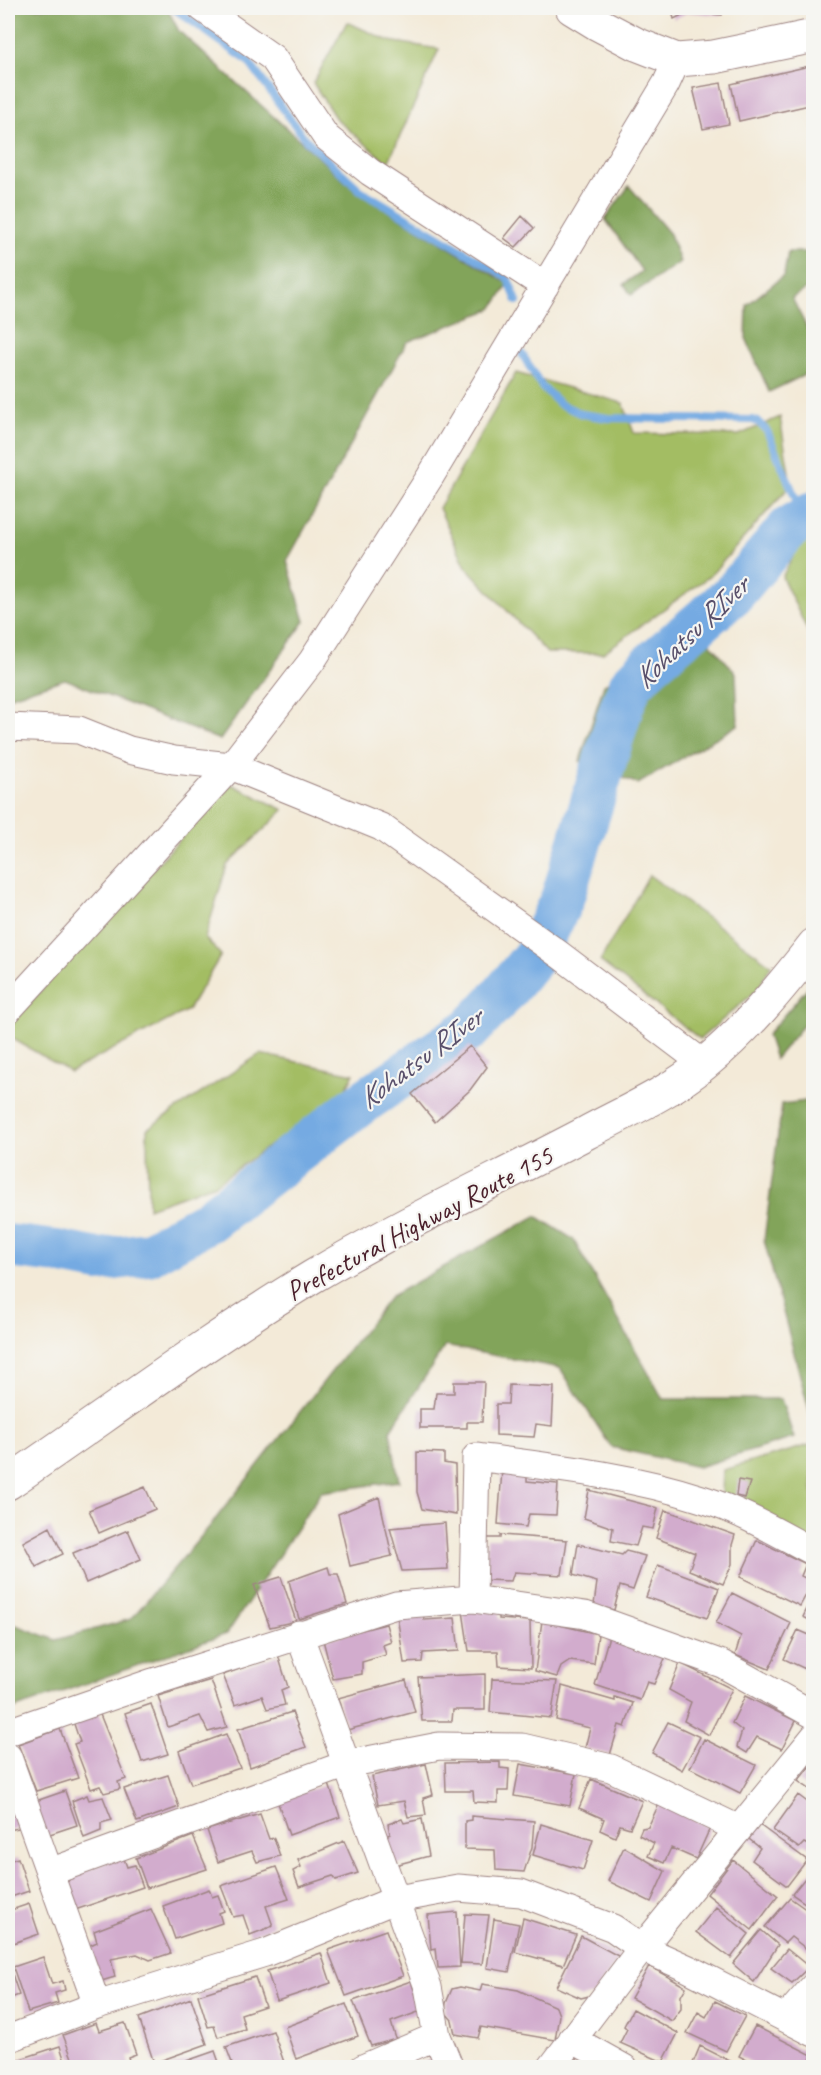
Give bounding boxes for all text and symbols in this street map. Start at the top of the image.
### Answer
water label: Kohatsu RIver [625,565,760,696]
water label: Kohatsu RIver [350,996,493,1117]
street label: Prefectural Highway Route 155 [280,1137,560,1308]

